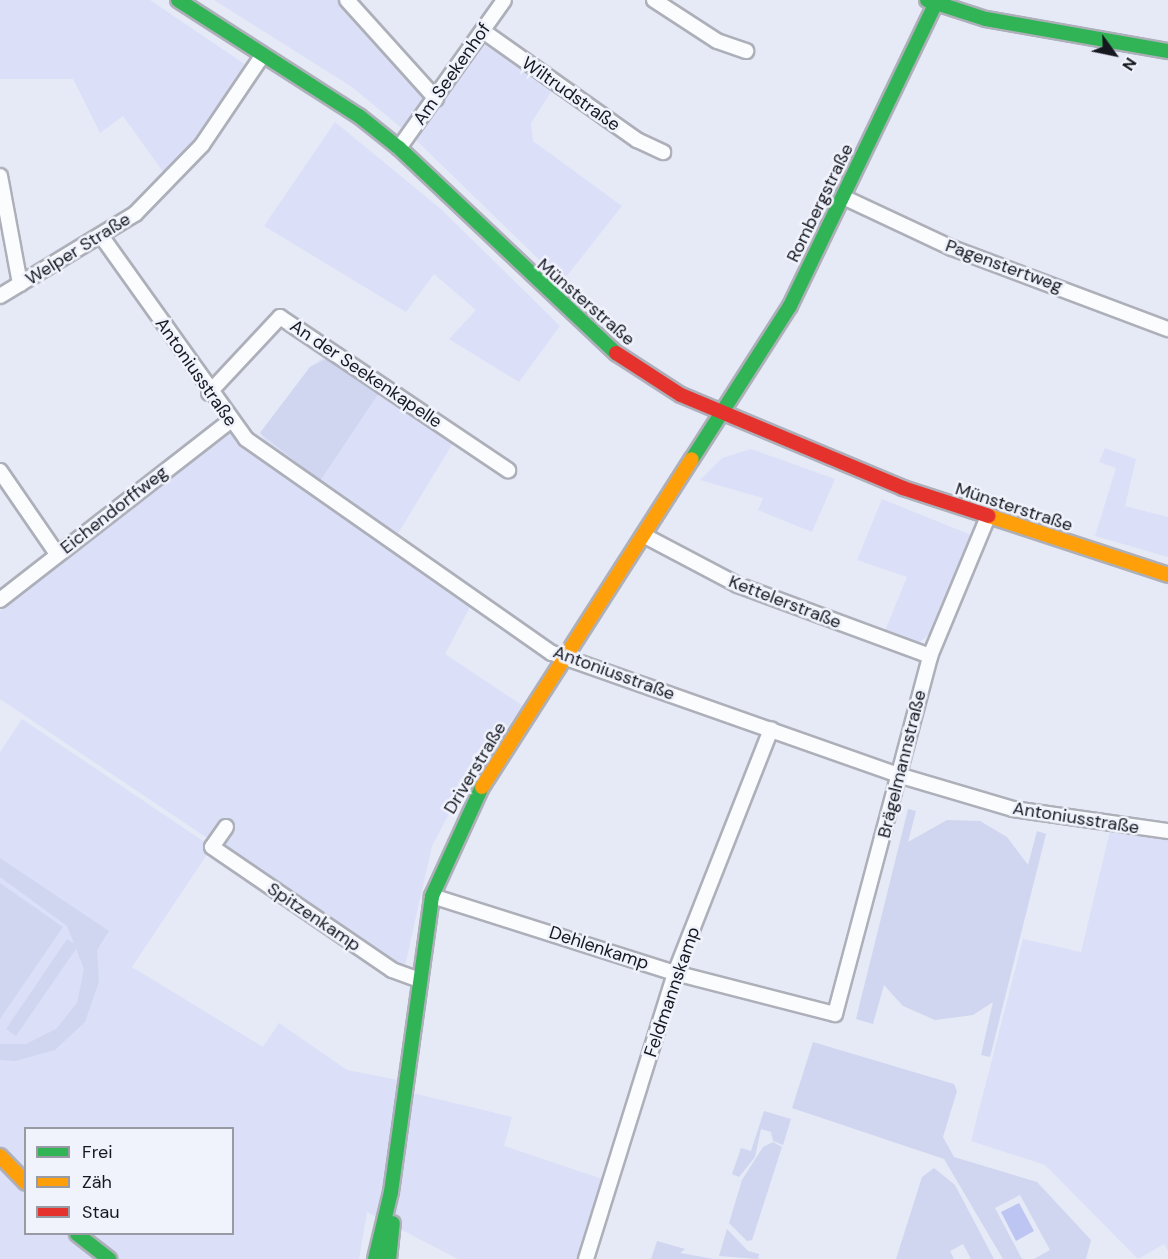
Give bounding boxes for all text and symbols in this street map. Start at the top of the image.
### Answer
street label: Am Seekenhof [409,19,495,129]
north arrow [1084,24,1144,84]
street label: Wiltrudstraße [518,52,624,136]
text: N [1118,53,1142,75]
street label: Rombergstraße [782,140,858,266]
street label: Welper Straße [22,208,134,290]
street label: Pagenstertweg [942,235,1066,297]
street label: Münsterstraße [533,254,639,350]
street label: Antoniusstraße [151,313,241,431]
street label: An der Seekenkapelle [286,315,446,433]
street label: Eichendorffweg [56,461,172,559]
street label: Münsterstraße [953,478,1075,536]
street label: Kettelerstraße [726,571,844,633]
street label: Antoniusstraße [550,641,678,705]
street label: Brägelmannstraße [873,688,931,840]
street label: Driverstraße [439,718,511,818]
street label: Antoniusstraße [1011,797,1141,839]
street label: Spitzenkamp [263,878,365,956]
street label: Dehlenkamp [546,922,652,974]
street label: Feldmannskamp [640,924,704,1060]
legend [24,1127,234,1235]
text: Frei [82,1140,113,1164]
text: Zäh [82,1170,112,1194]
text: Stau [82,1200,120,1224]

